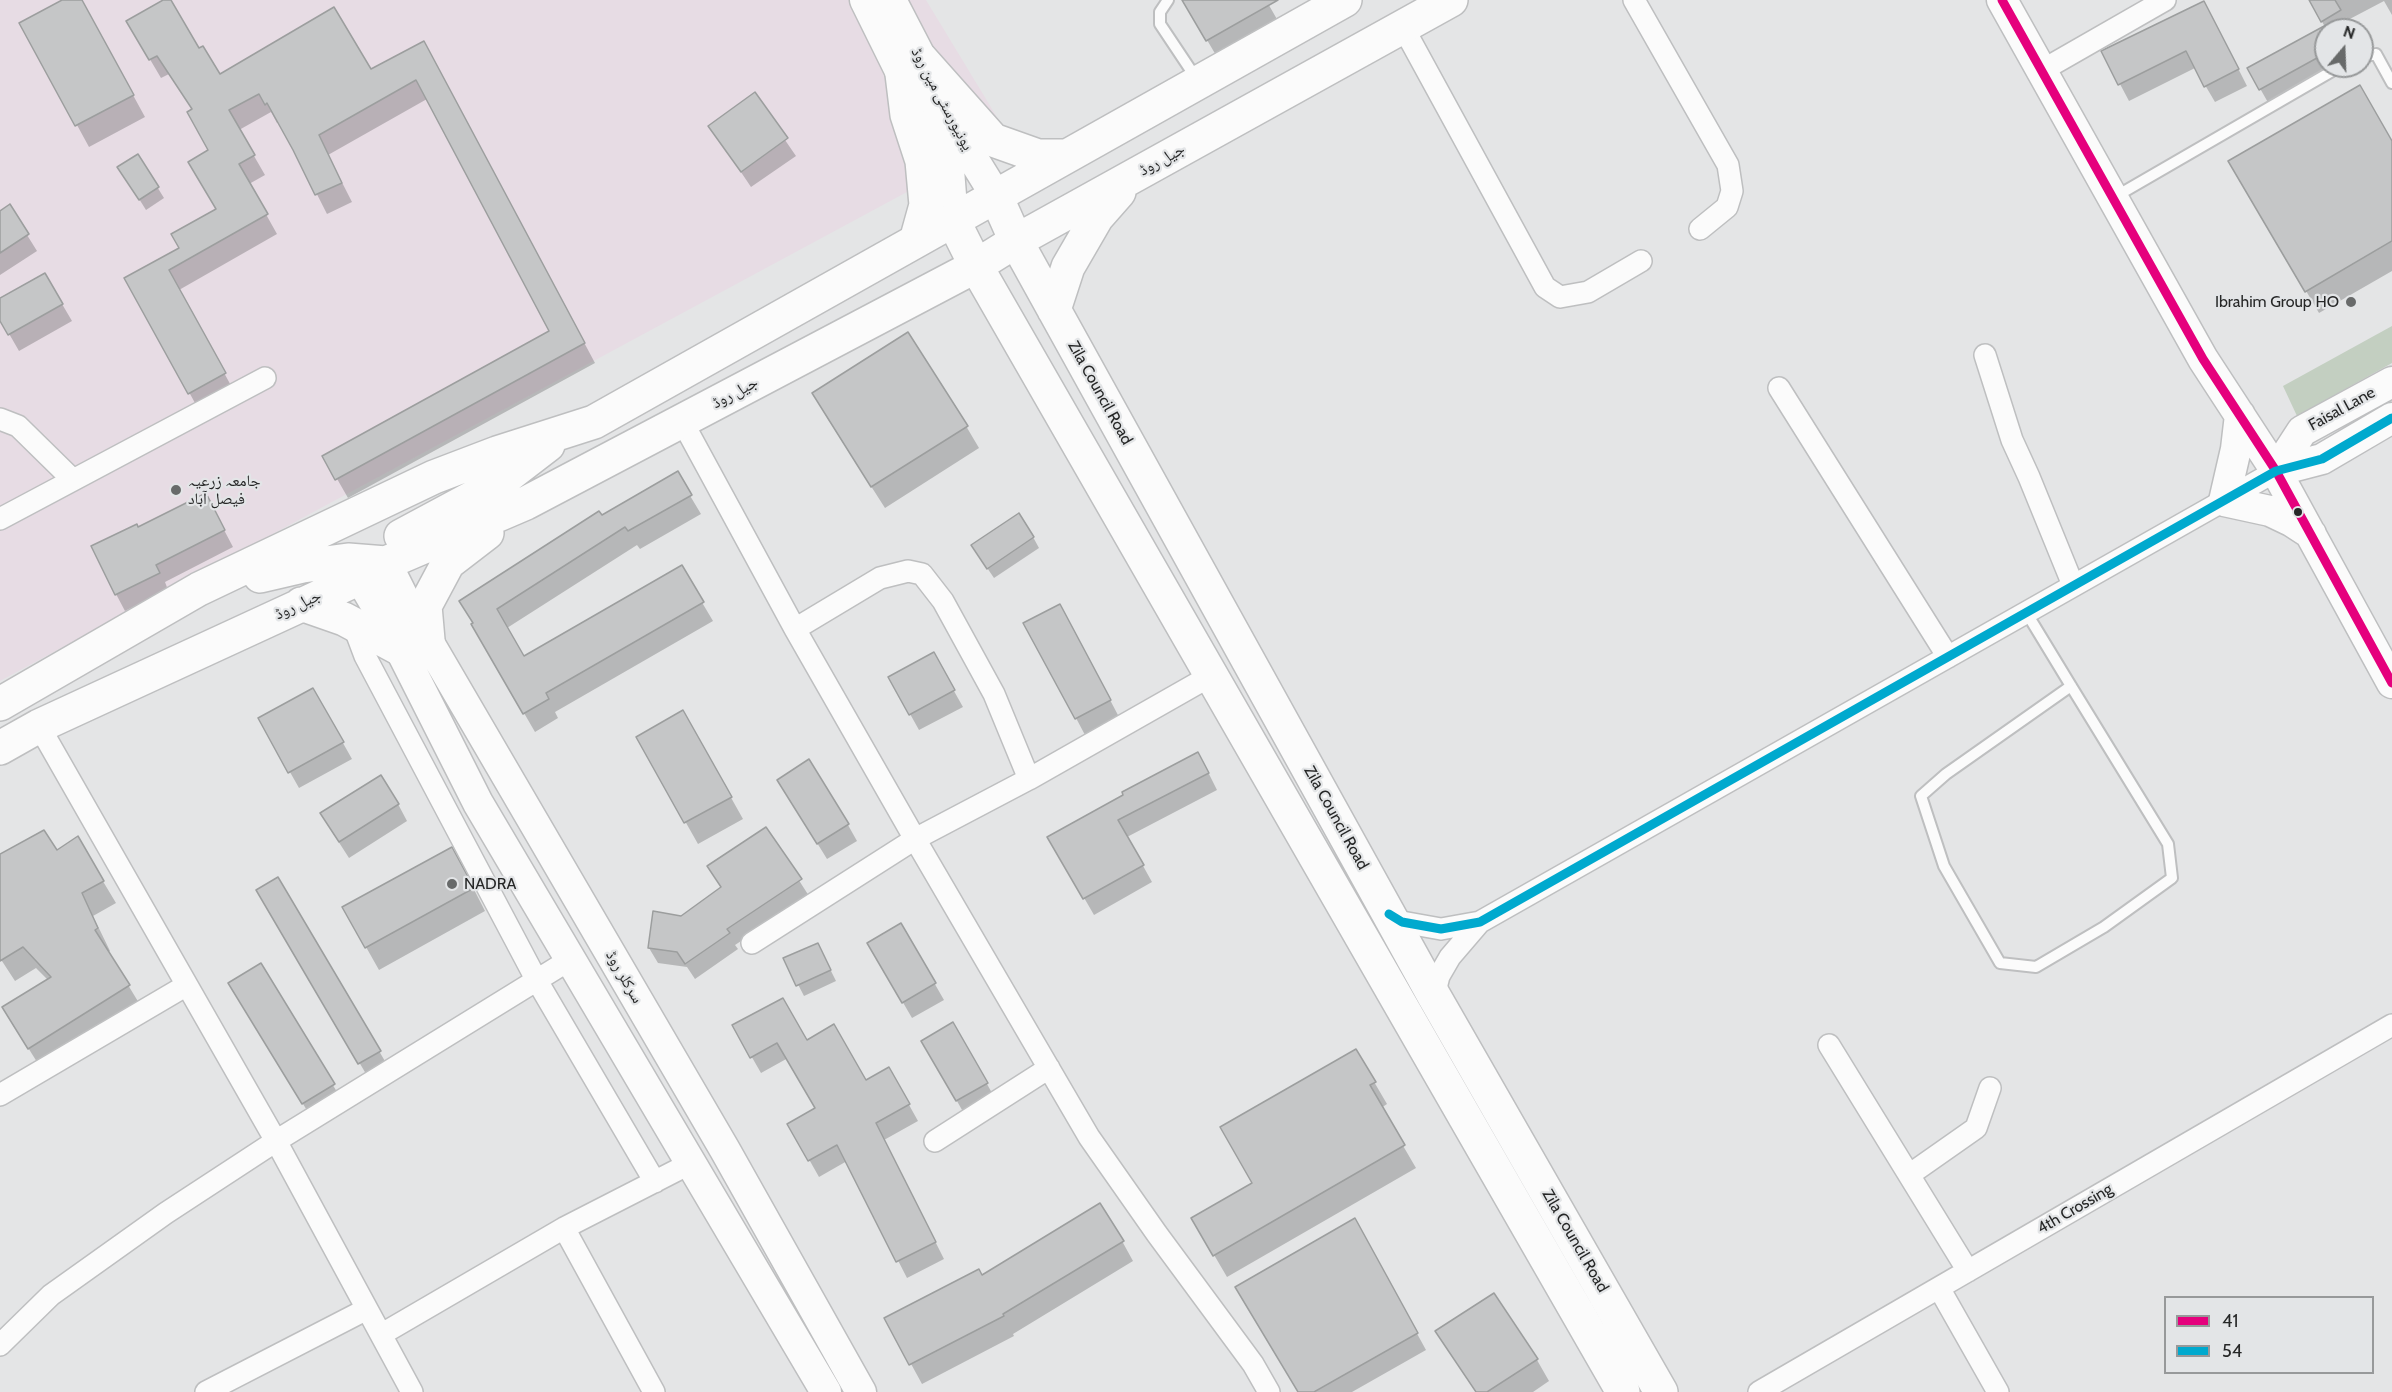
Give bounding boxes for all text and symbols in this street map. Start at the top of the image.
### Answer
north arrow [2314,18,2374,78]
text: N [2341,22,2358,43]
street label: یونیورسٹی مین روڈ [907,44,977,154]
street label: جیل روڈ [1136,140,1188,180]
place label: Ibrahim Group HO [2215,292,2339,312]
marker: Ibrahim Group HO [2344,295,2358,309]
street label: Zila Council Road [1064,338,1136,448]
street label: جیل روڈ [709,373,761,413]
street label: Faisal Lane [2305,383,2379,435]
place label: جامعہ زرعیہ فیصل آباد [188,471,261,509]
marker: جامعہ زرعیہ فیصل آباد [169,483,183,497]
unlabelled marker [2292,506,2304,518]
street label: جیل روڈ [272,586,324,624]
street label: Zila Council Road [1300,763,1372,873]
place label: NADRA [464,874,516,894]
marker: NADRA [445,877,459,891]
street label: سرکلر روڈ [601,947,647,1007]
street label: 4th Crossing [2034,1180,2116,1238]
street label: Zila Council Road [1538,1186,1612,1296]
legend [2164,1296,2374,1374]
text: 41 [2222,1310,2238,1332]
text: 54 [2222,1340,2242,1362]

